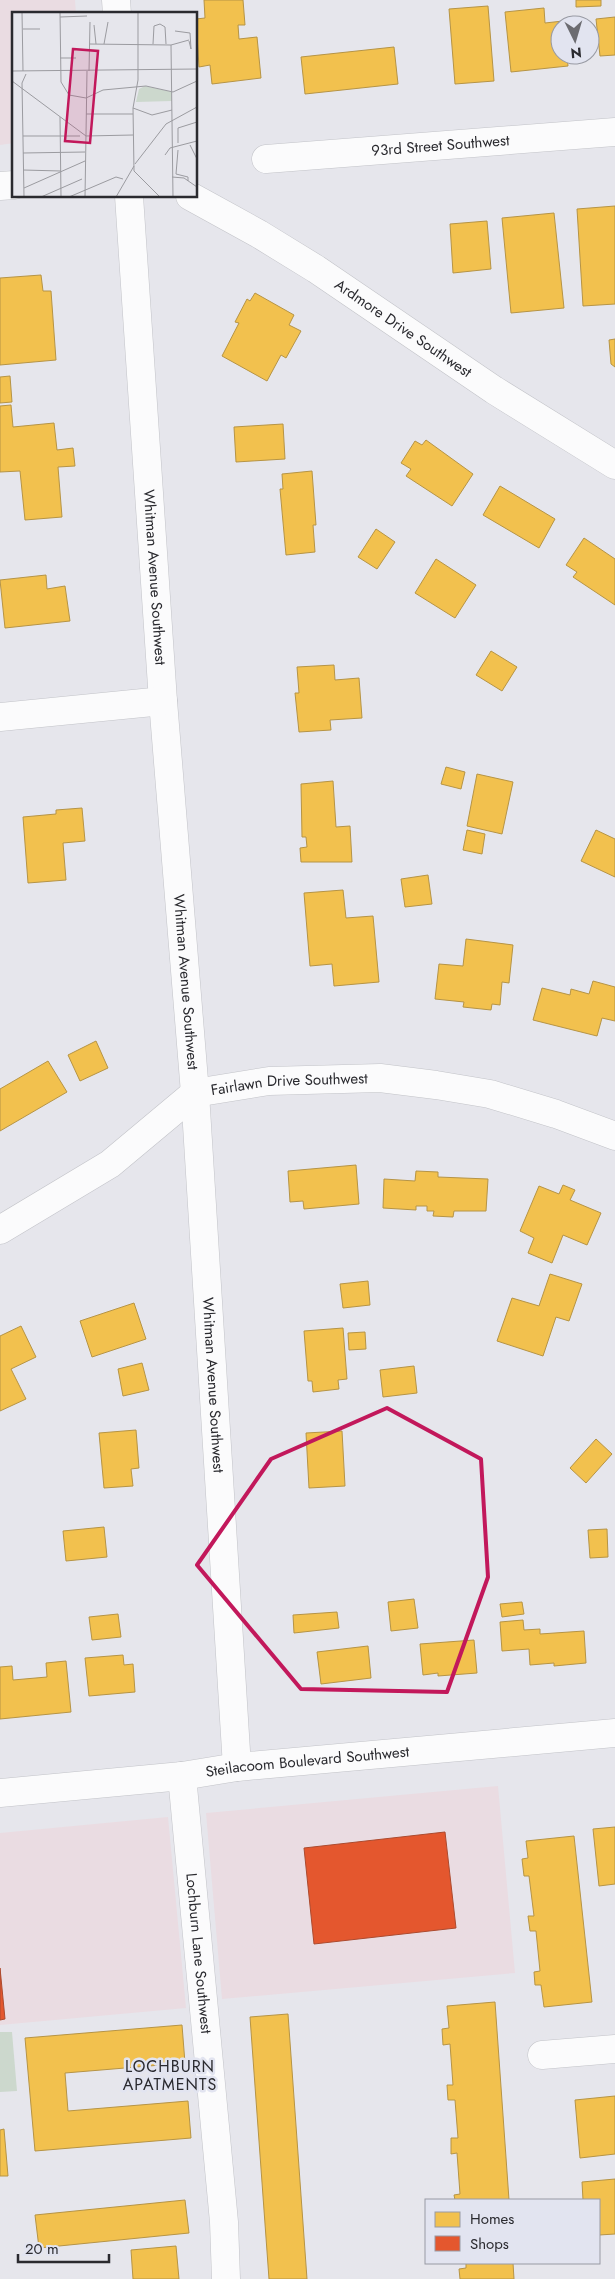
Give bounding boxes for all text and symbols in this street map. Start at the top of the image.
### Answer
inset map [12,12,198,198]
north arrow [550,15,600,65]
text: N [570,43,583,63]
street label: 93rd Street Southwest [371,129,511,162]
street label: Ardmore Drive Southwest [330,274,477,383]
street label: Whitman Avenue Southwest [138,489,172,666]
street label: Whitman Avenue Southwest [168,893,204,1071]
street label: Fairlawn Drive Southwest [209,1067,368,1101]
street label: Whitman Avenue Southwest [197,1296,230,1474]
street label: Steilacoom Boulevard Southwest [204,1741,410,1783]
street label: Lochburn Lane Southwest [180,1872,217,2035]
district label: LOCHBURN APATMENTS [123,2055,217,2096]
legend [425,2199,600,2264]
text: Homes [470,2208,514,2230]
scale bar [18,2232,109,2264]
text: Shops [470,2233,509,2255]
text: 20 m [25,2238,59,2260]

